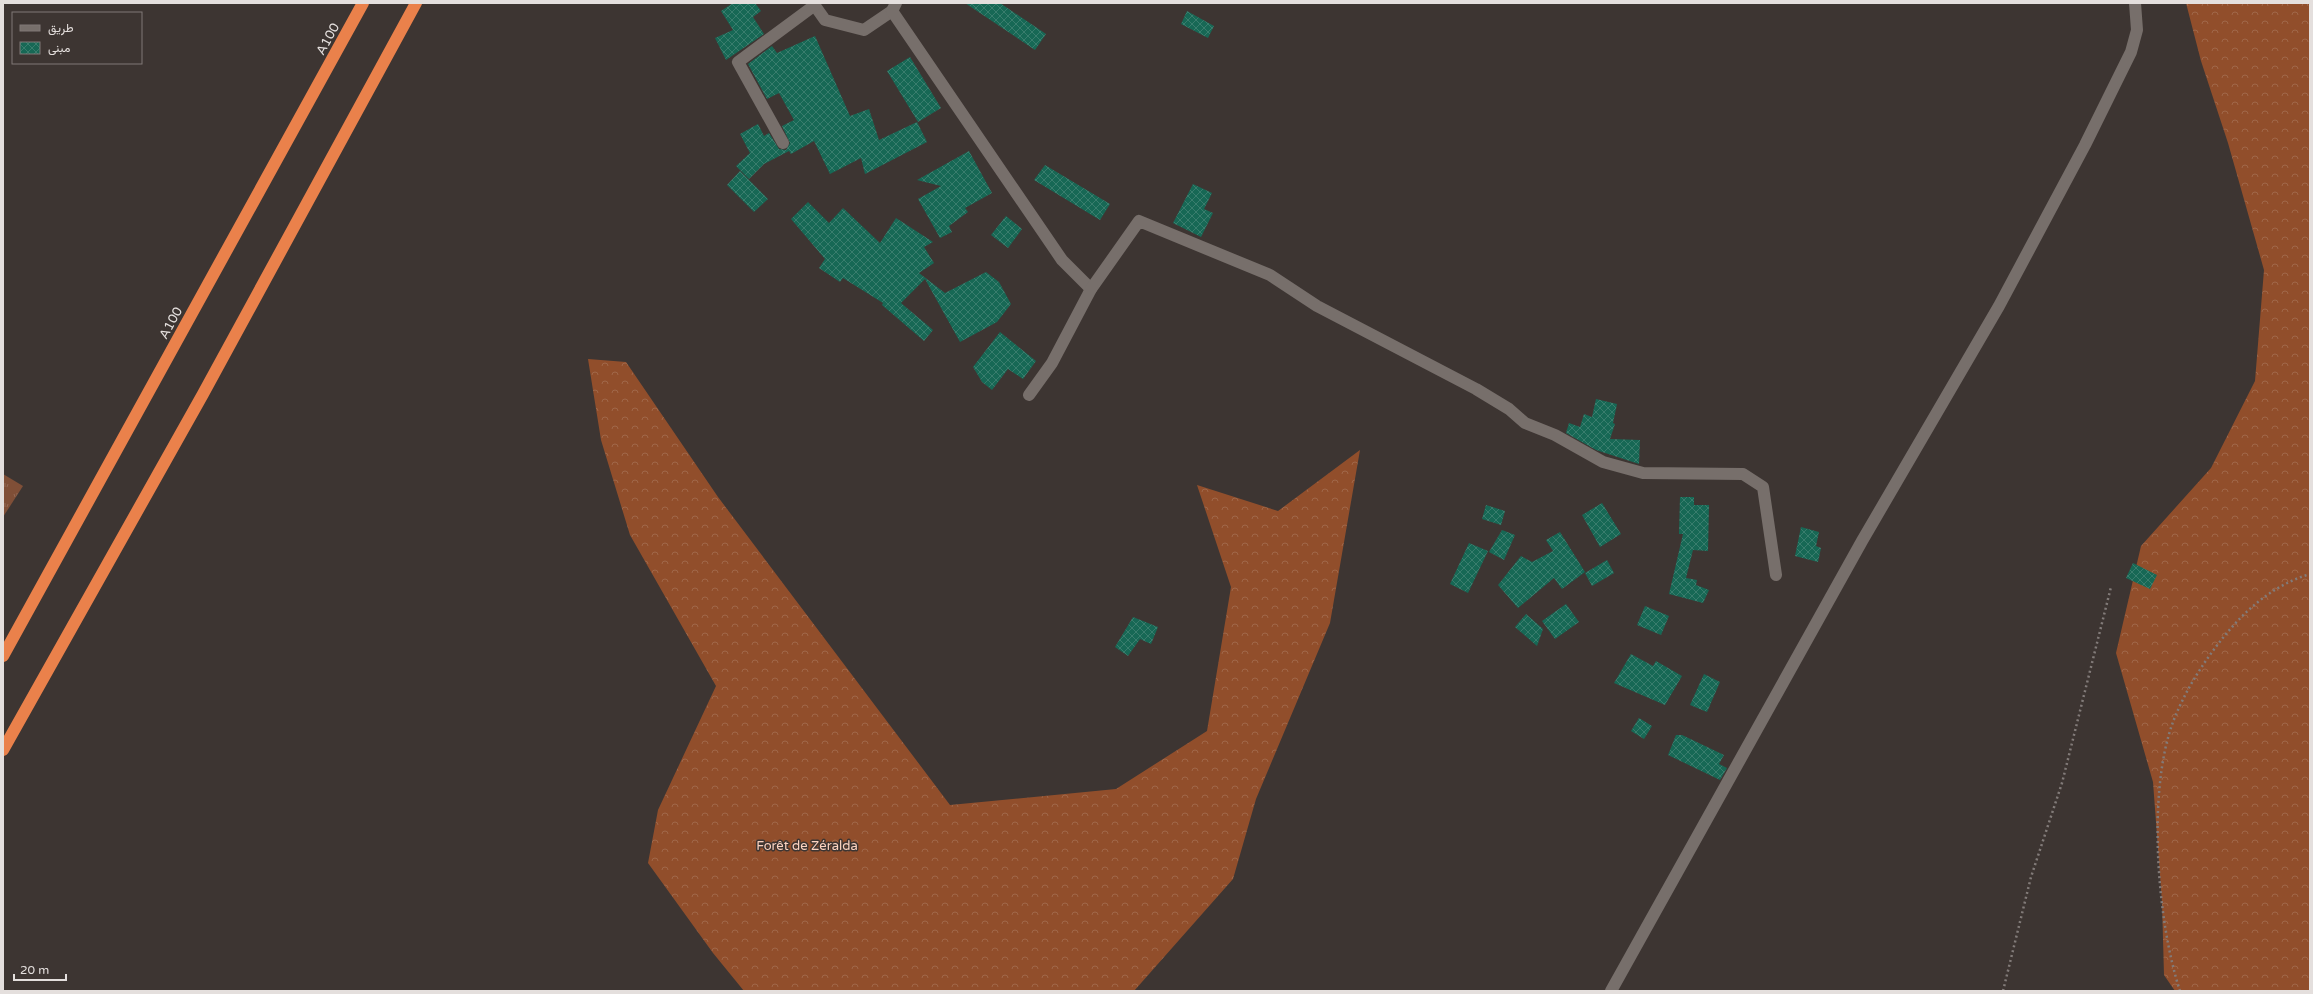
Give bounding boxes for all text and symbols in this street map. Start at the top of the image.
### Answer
legend [12,12,142,64]
street label: A100 [313,20,343,58]
text: طريق [48,21,74,36]
text: مبنى [48,41,70,56]
street label: A100 [156,304,186,342]
park label: Forêt de Zéralda [756,838,858,854]
scale bar [14,956,66,982]
text: 20 m [20,963,49,977]

